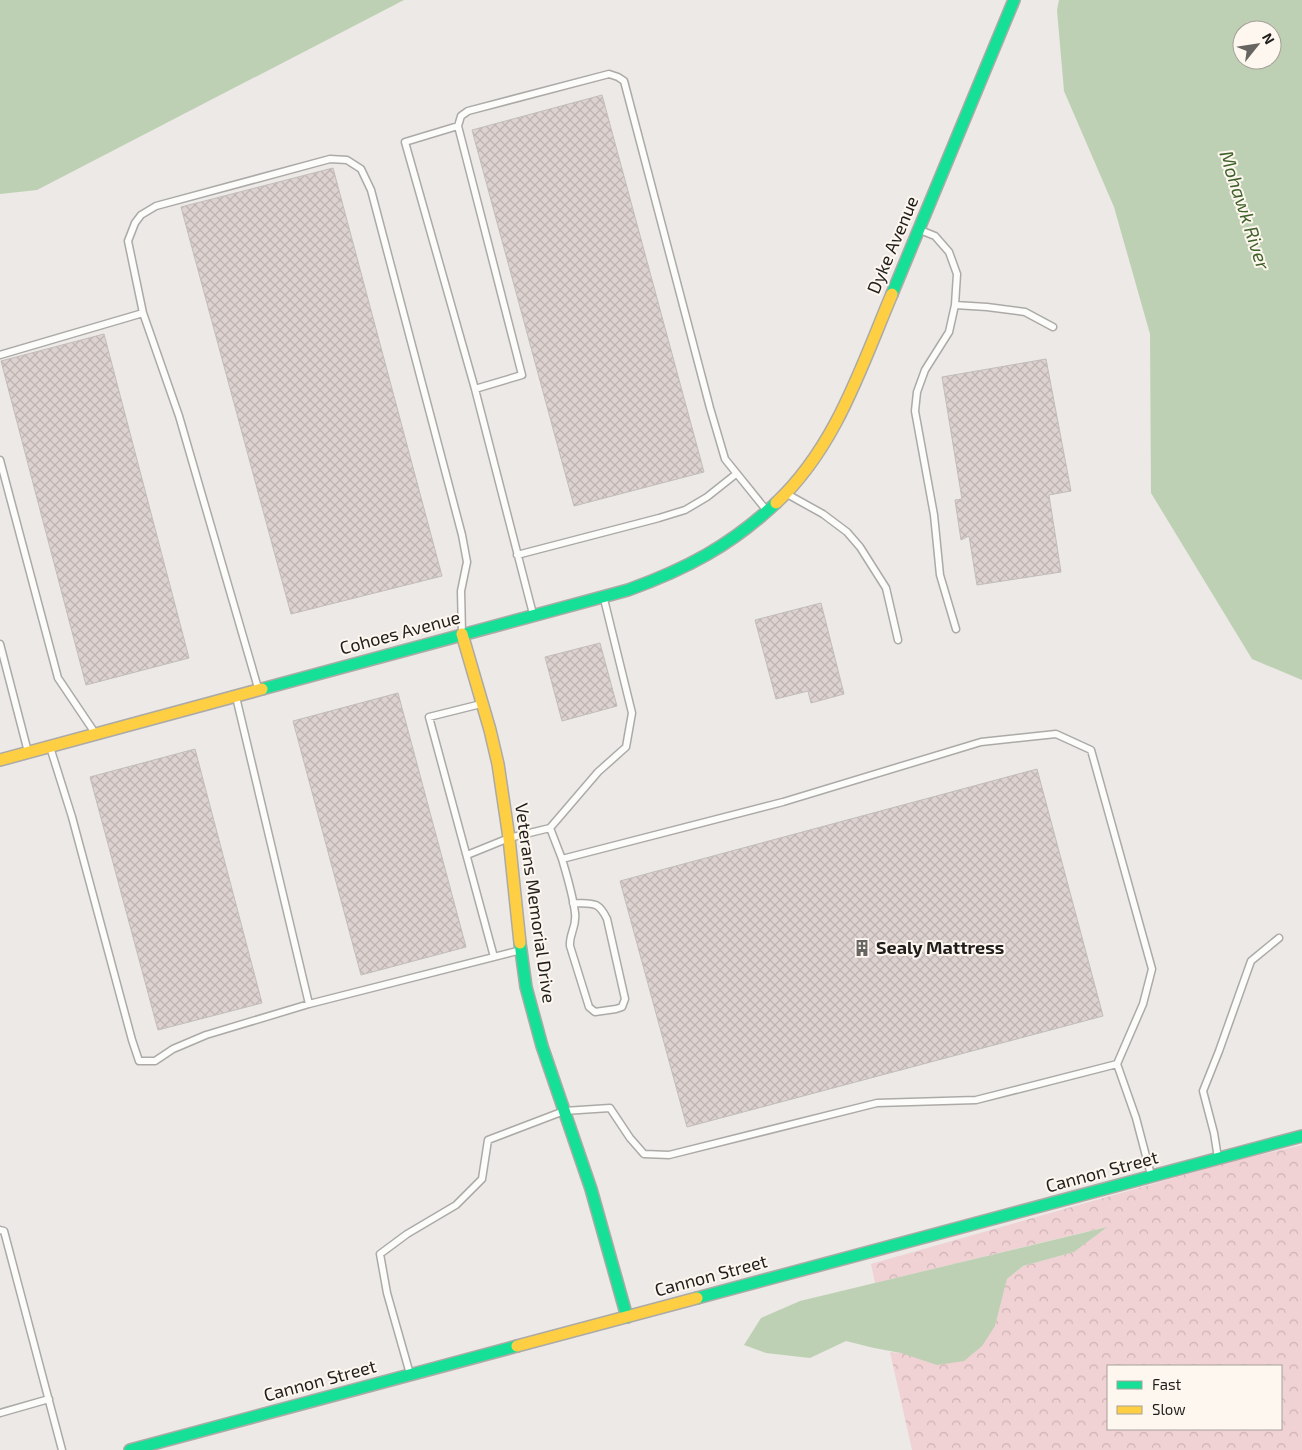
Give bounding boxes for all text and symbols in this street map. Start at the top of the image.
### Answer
north arrow [1232,20,1282,70]
text: N [1259,30,1279,47]
water label: Mohawk River [1215,147,1276,273]
street label: Dyke Avenue [862,192,923,297]
street label: Cohoes Avenue [337,605,462,659]
street label: Veterans Memorial Drive [511,801,561,1004]
place label: Sealy Mattress [876,936,1004,958]
building icon: Sealy Mattress [852,938,872,958]
street label: Cannon Street [1043,1145,1161,1197]
street label: Cannon Street [652,1249,770,1301]
street label: Cannon Street [261,1354,379,1406]
legend [1107,1365,1282,1430]
text: Fast [1152,1375,1182,1393]
text: Slow [1152,1400,1186,1418]

